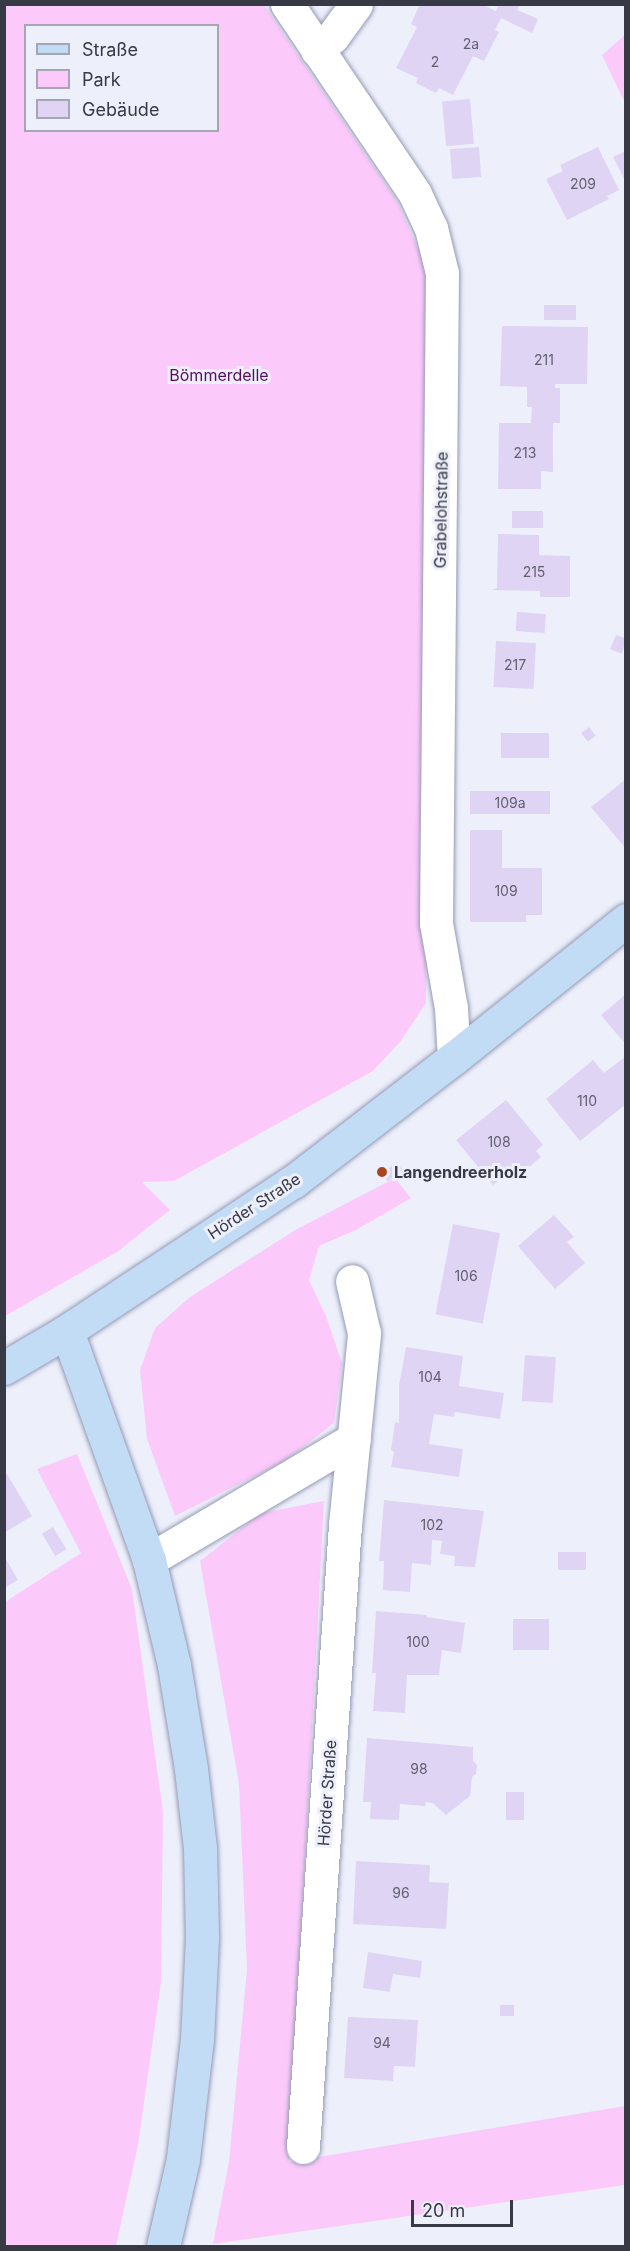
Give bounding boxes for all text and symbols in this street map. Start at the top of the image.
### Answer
legend [24,24,219,132]
house number: 2a [463,36,479,52]
text: Straße [82,39,138,60]
house number: 2 [431,54,439,70]
text: Park [82,69,121,90]
text: Gebäude [82,99,159,120]
house number: 209 [570,176,596,192]
house number: 211 [534,352,554,368]
park label: Bömmerdelle [169,365,269,385]
house number: 213 [514,445,536,461]
street label: Grabelohstraße [430,451,452,569]
house number: 215 [523,564,545,580]
house number: 217 [504,657,526,673]
house number: 109a [494,795,526,811]
house number: 109 [494,883,518,899]
house number: 110 [577,1093,597,1109]
house number: 108 [487,1134,511,1150]
place label: Langendreerholz [394,1162,527,1182]
marker: Langendreerholz [375,1165,389,1179]
street label: Hörder Straße [204,1169,304,1243]
house number: 106 [454,1268,478,1284]
house number: 104 [418,1369,442,1385]
house number: 102 [420,1517,444,1533]
house number: 100 [406,1634,430,1650]
street label: Hörder Straße [314,1739,340,1847]
house number: 98 [410,1761,428,1777]
house number: 96 [392,1885,410,1901]
house number: 94 [373,2035,391,2051]
scale bar [414,2188,516,2226]
text: 20 m [422,2200,465,2221]

